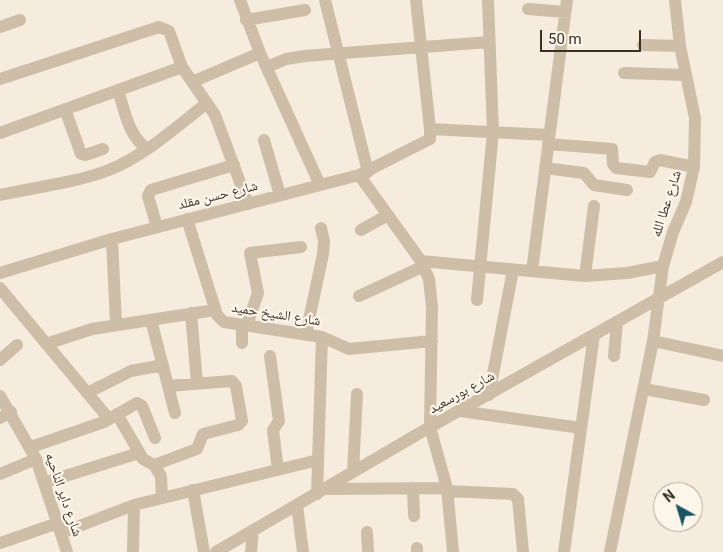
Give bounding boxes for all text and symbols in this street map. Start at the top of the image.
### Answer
scale bar [543,20,644,52]
text: 50 m [548,30,582,48]
street label: شارع عطا الله [648,169,686,239]
street label: شارع حسن مقلد [176,178,260,214]
street label: شارع الشيخ حميد [230,300,322,330]
street label: شارع بورسعيد [426,368,498,418]
street label: شارع داير الناحيه [41,451,85,539]
north arrow [653,482,703,532]
text: N [660,487,678,505]

